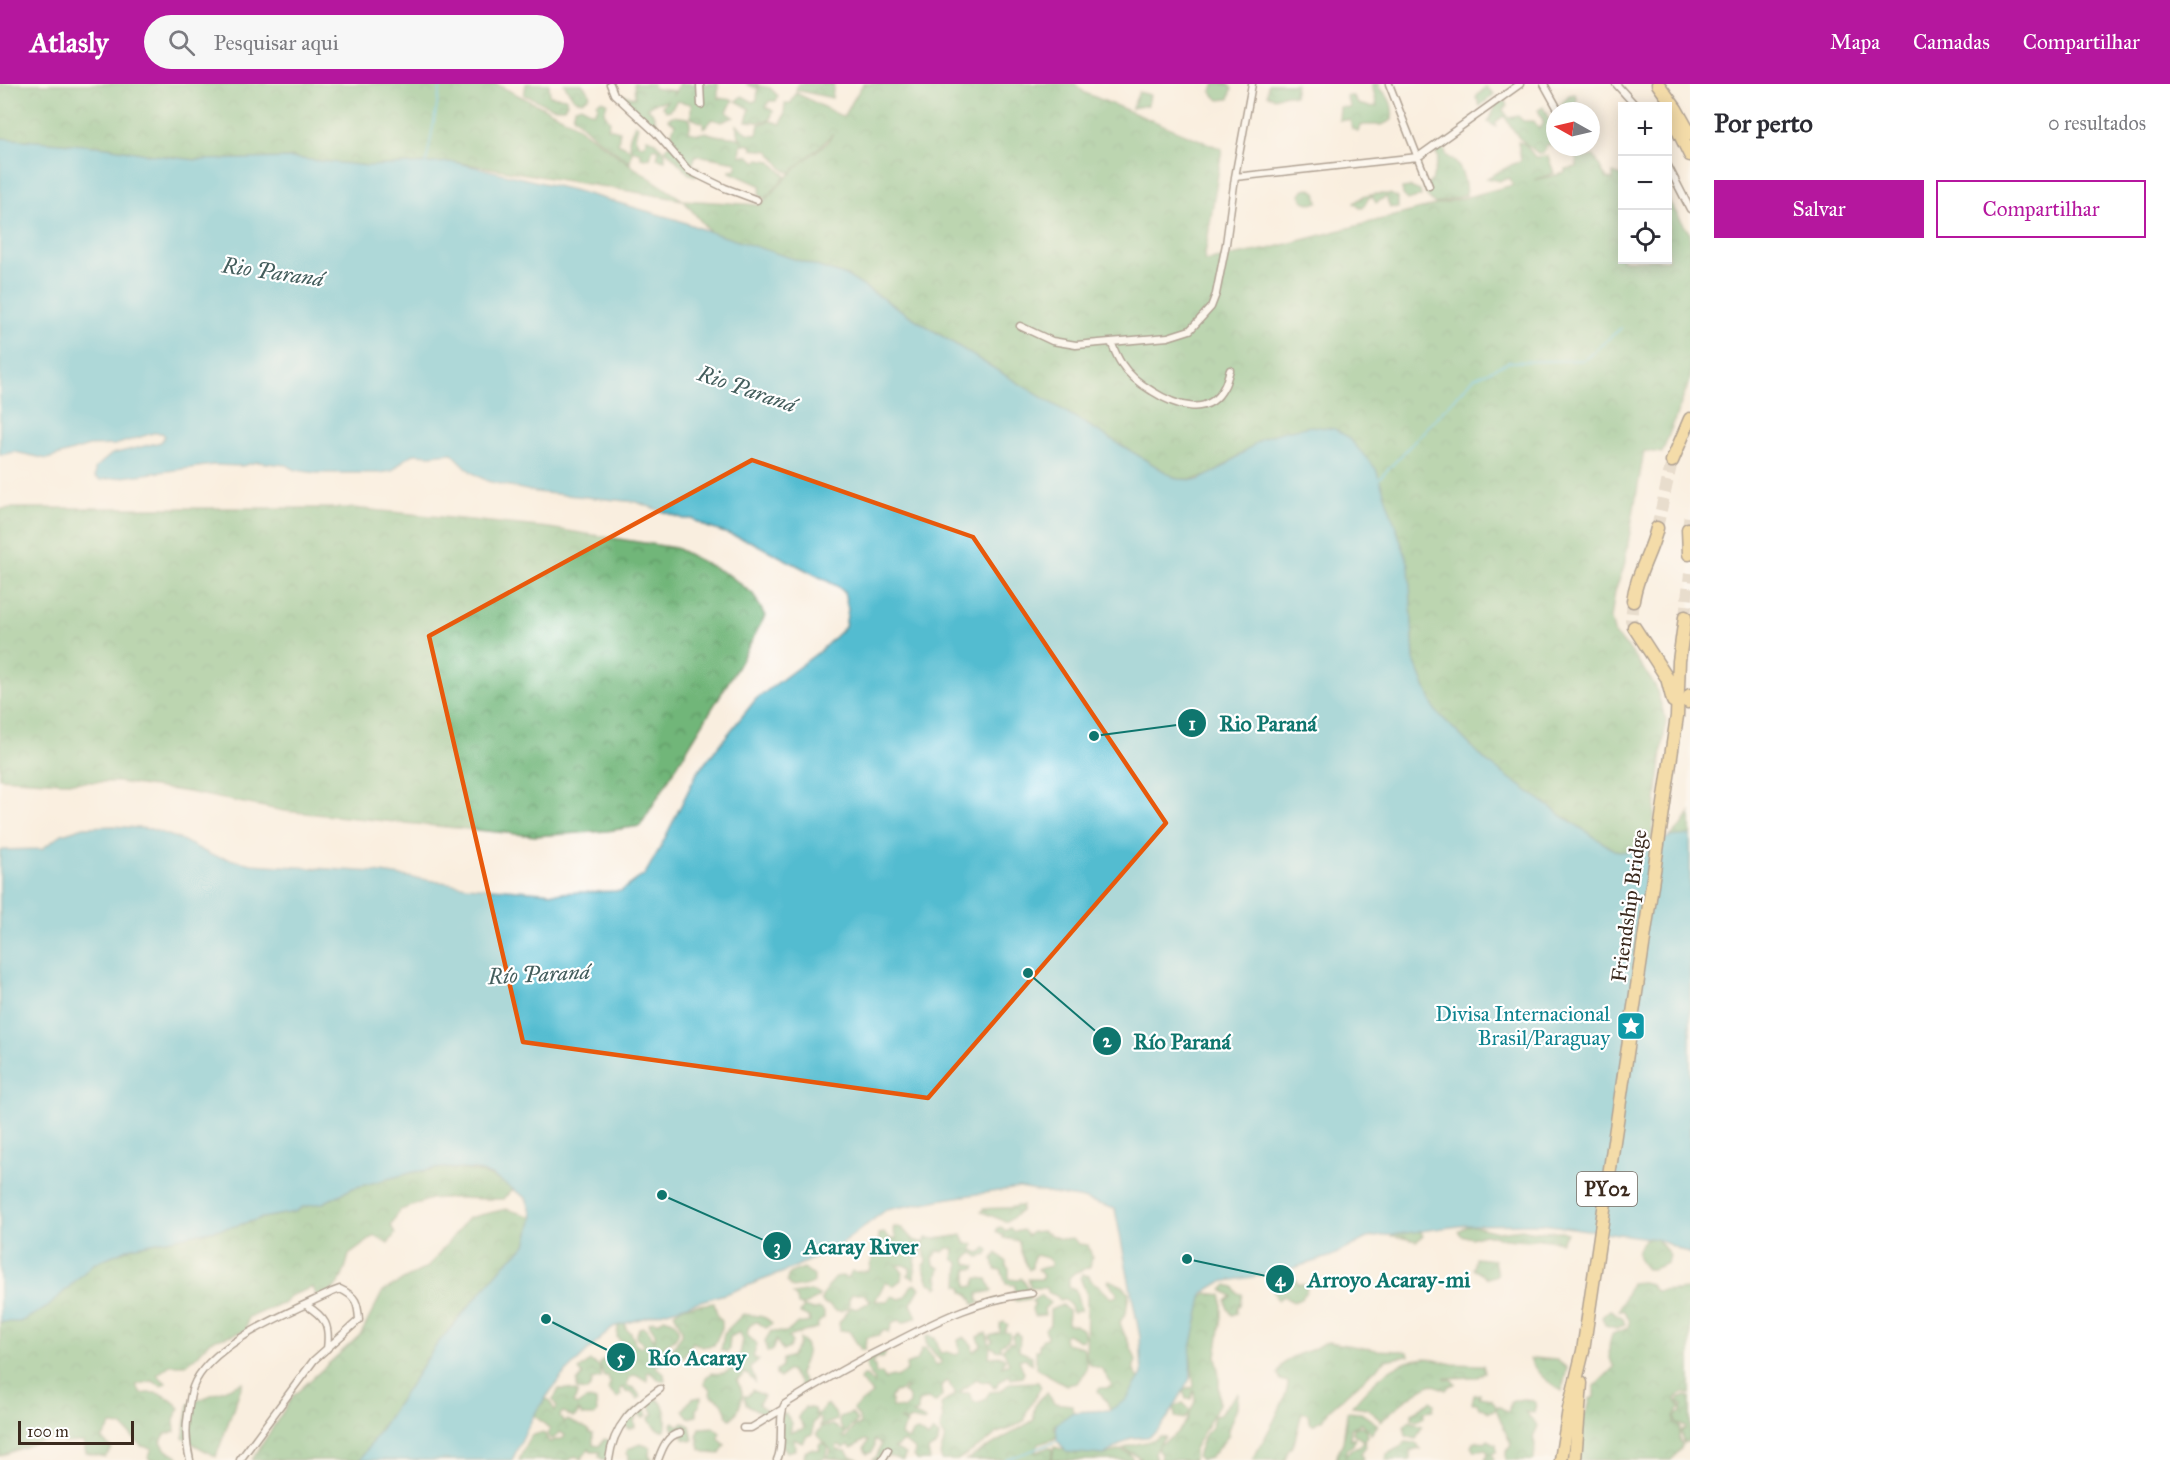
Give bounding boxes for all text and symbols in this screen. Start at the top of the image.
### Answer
search box [144,15,564,69]
text: Atlasly [30,25,108,60]
icon: search [165,26,198,59]
text: Pesquisar aqui [213,29,339,56]
text: Mapa [1830,29,1880,55]
text: Camadas [1913,29,1990,55]
text: Compartilhar [2023,29,2140,55]
north arrow [1546,102,1600,156]
map controls [1618,102,1672,264]
button: + [1618,102,1672,156]
text: Por perto [1714,107,1813,139]
text: 0 resultados [2048,111,2146,135]
button: − [1618,156,1672,210]
button: Salvar [1714,180,1924,238]
button: Compartilhar [1936,180,2146,238]
button: locate [1618,210,1672,264]
water label: Rio Paraná [220,251,328,293]
water label: Rio Paraná [693,359,802,419]
callout: Rio Paraná [1177,703,1329,743]
text: Rio Paraná [1219,710,1318,737]
text: 1 [1188,713,1196,735]
street label: Friendship Bridge [1605,828,1653,984]
water label: Río Paraná [486,958,593,990]
place label: Divisa Internacional Brasil/Paraguay [1435,1001,1611,1051]
place icon: Divisa Internacional Brasil/Paraguay [1615,1010,1647,1042]
callout: Río Paraná [1092,1021,1243,1061]
text: Río Paraná [1133,1028,1232,1055]
text: 2 [1103,1030,1113,1052]
road number: PY02 [1577,1172,1637,1206]
callout: Acaray River [762,1226,930,1266]
text: Acaray River [802,1233,919,1260]
text: 3 [773,1236,781,1259]
callout: Arroyo Acaray-mi [1265,1259,1482,1299]
text: Arroyo Acaray-mi [1306,1266,1471,1293]
text: 4 [1275,1269,1286,1292]
callout: Río Acaray [606,1337,758,1377]
text: Río Acaray [648,1344,748,1371]
text: 5 [617,1347,626,1369]
scale bar [18,1418,134,1446]
text: 100 m [27,1422,69,1441]

